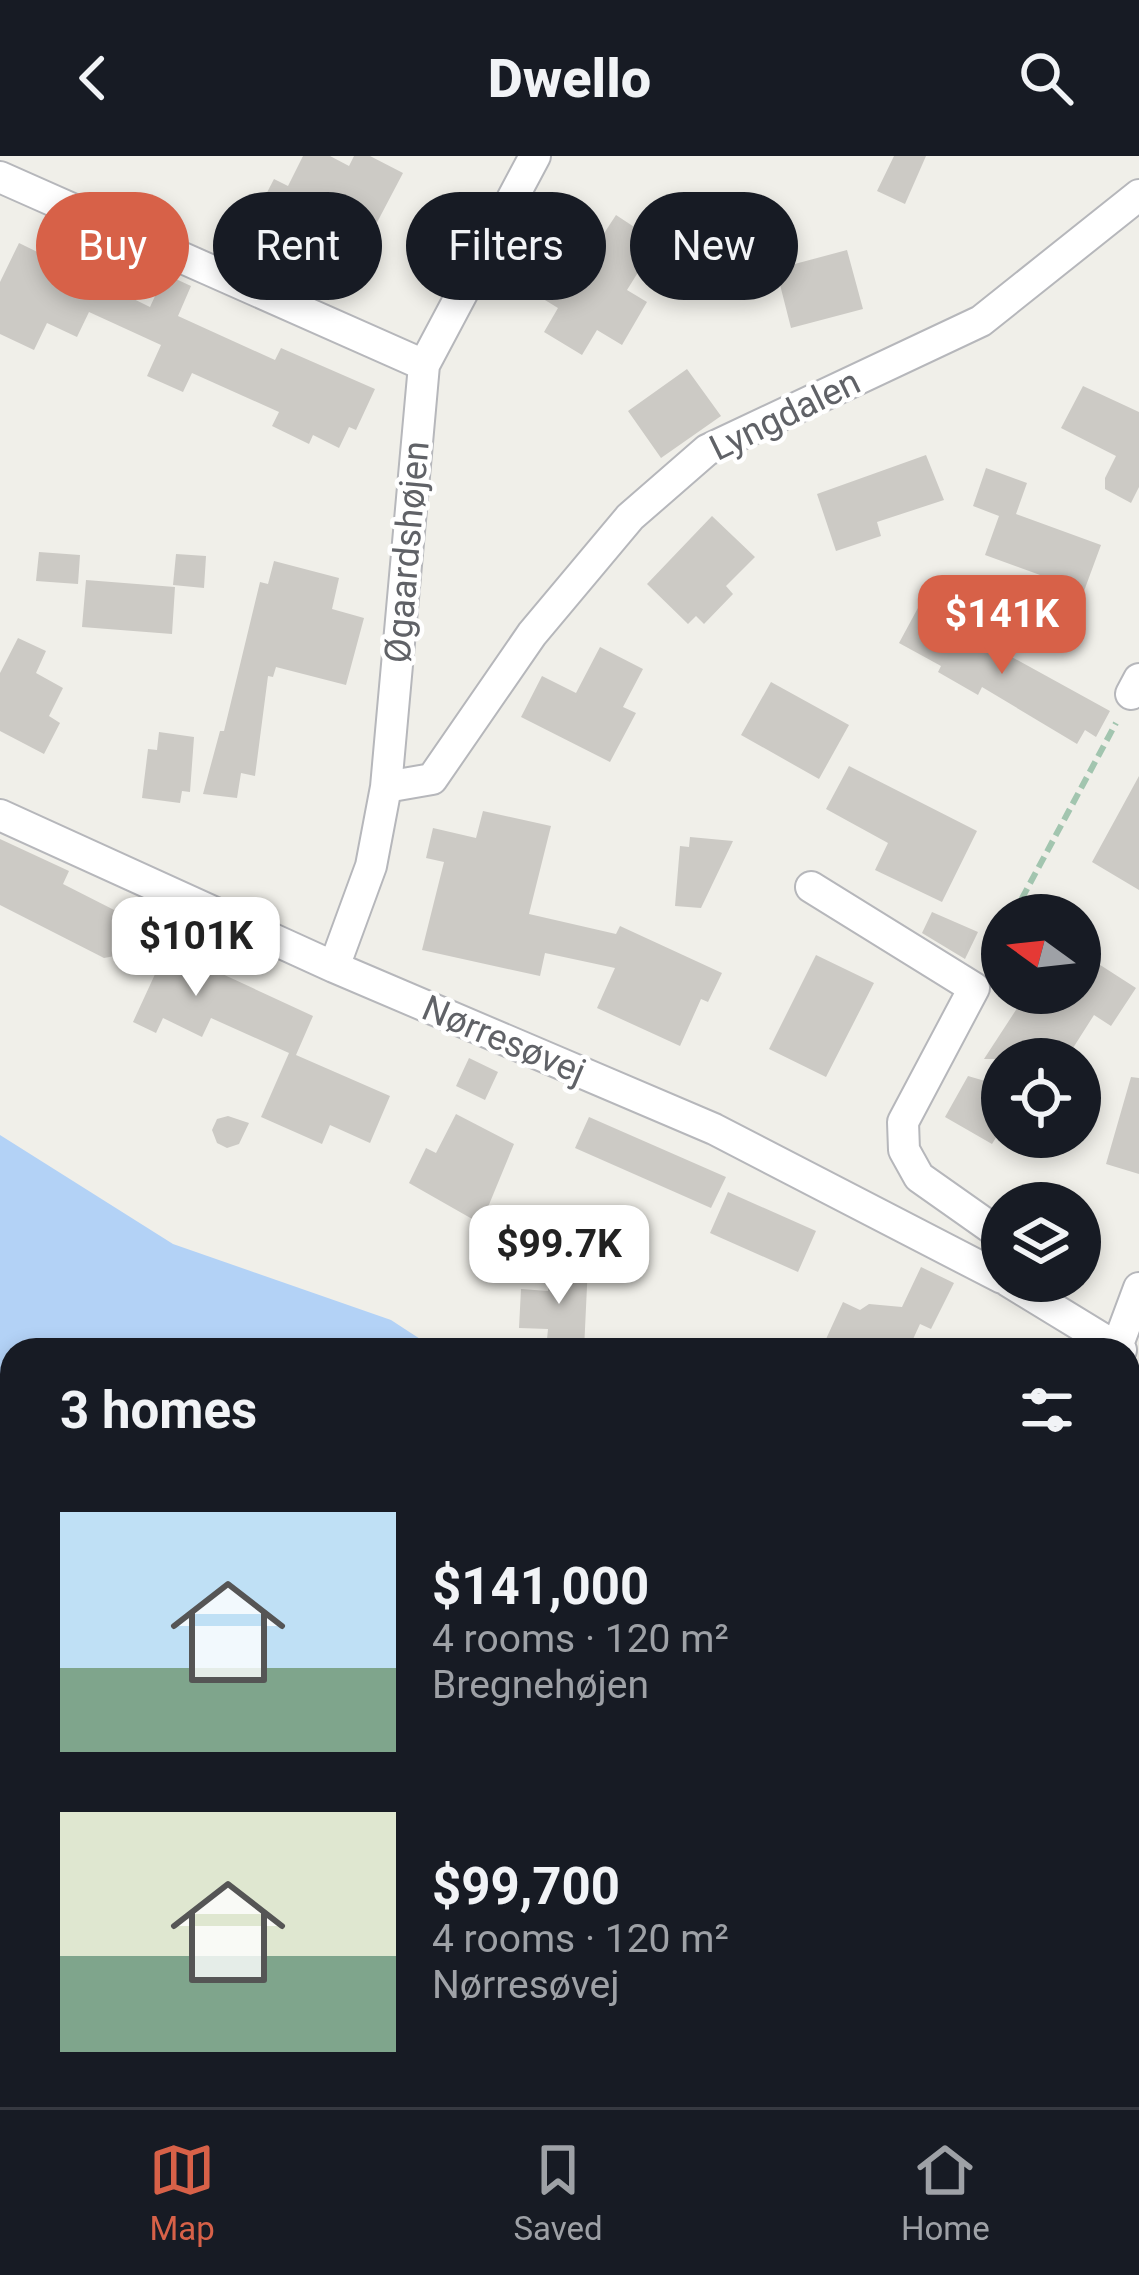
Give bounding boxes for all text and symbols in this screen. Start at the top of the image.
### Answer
icon: back [60,45,126,111]
icon: search [1013,45,1079,111]
text: Dwello [488,47,651,110]
chip: Buy [36,192,189,300]
chip: Rent [213,192,382,300]
chip: Filters [406,192,606,300]
chip: New [630,192,798,300]
street label: Lyngdalen [703,361,867,469]
street label: Øgaardshøjen [376,439,438,665]
pin: $141K [918,575,1086,677]
text: $141K [945,591,1059,637]
north arrow [981,894,1101,1014]
map controls [981,894,1101,1302]
pin: $101K [112,897,280,999]
text: $101K [139,913,253,959]
street label: Nørresøvej [416,987,592,1093]
button: locate [981,1038,1101,1158]
button: layers [981,1182,1101,1302]
pin: $99.7K [461,1205,657,1307]
text: $99.7K [496,1221,622,1267]
icon: filters [1014,1377,1080,1443]
text: 3 homes [60,1381,257,1440]
text: $141,000 [432,1557,649,1616]
icon: home [156,1560,300,1704]
text: 4 rooms · 120 m² [432,1616,729,1662]
text: Bregnehøjen [432,1662,649,1708]
text: $99,700 [432,1857,620,1916]
icon: home [156,1860,300,2004]
text: 4 rooms · 120 m² [432,1916,729,1962]
text: Nørresøvej [432,1962,620,2008]
tab: Map [149,2137,215,2248]
tab: Saved [513,2137,603,2248]
tab: Home [901,2137,990,2248]

